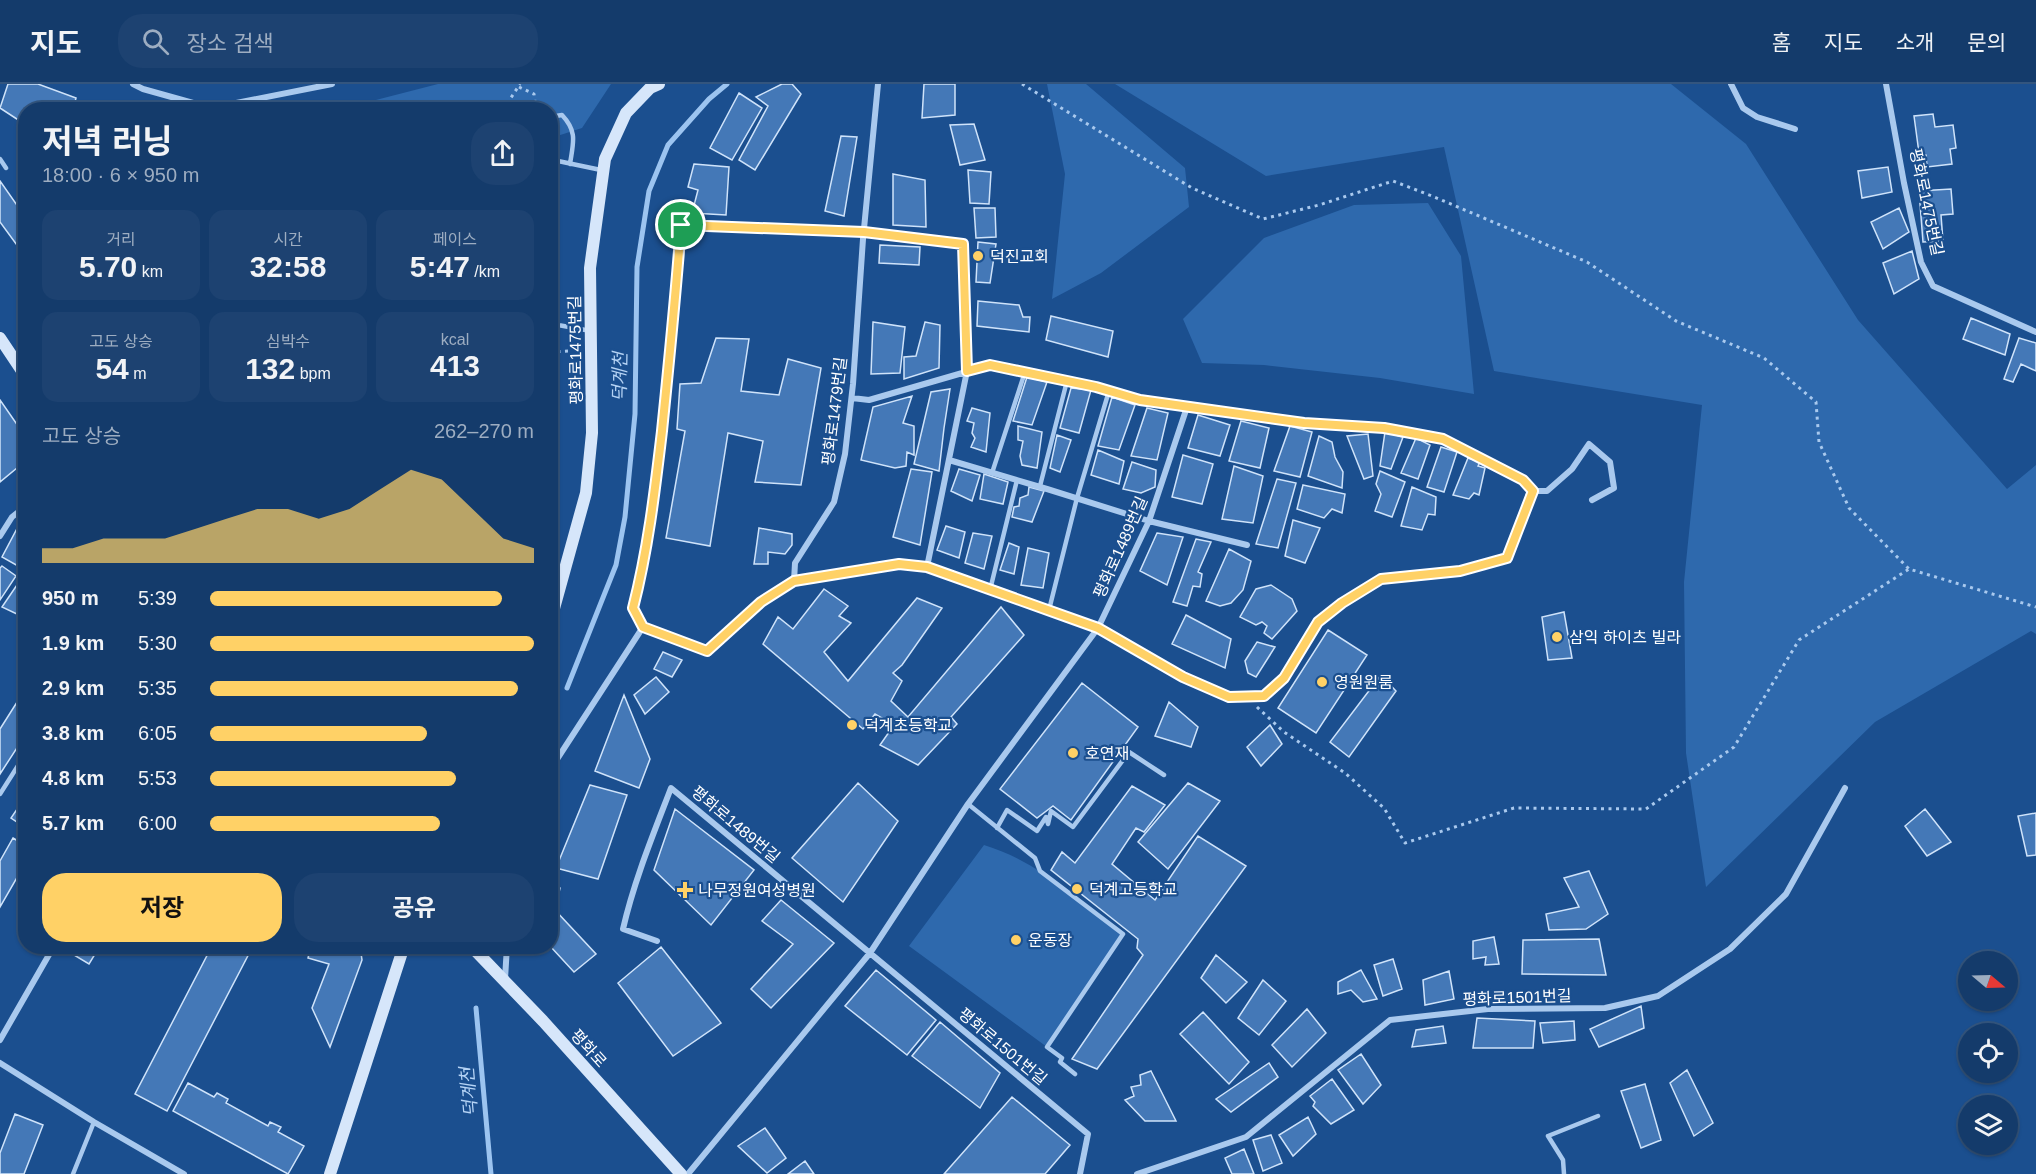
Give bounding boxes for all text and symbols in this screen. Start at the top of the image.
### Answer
search box [118,14,538,68]
icon: search [139,25,172,58]
text: 지도 [30,28,82,59]
text: 장소 검색 [187,31,274,56]
text: 홈 [1772,31,1791,54]
text: 지도 [1824,31,1863,54]
text: 소개 [1896,31,1934,54]
text: 문의 [1967,31,2006,54]
button: share [471,122,534,185]
text: 저녁 러닝 [42,123,173,160]
street label: 평화로1475번길 [1907,147,1946,257]
text: 18:00 · 6 × 950 m [42,164,199,186]
pin [655,199,706,250]
icon: arrive [664,208,697,241]
text: 거리 [106,231,136,248]
text: 시간 [273,231,303,248]
text: 페이스 [433,231,477,248]
place label: 덕진교회 [990,248,1049,265]
marker: 덕진교회 [971,249,985,263]
text: 5.70 [79,250,137,283]
text: 32:58 [250,250,326,283]
text: 5:47 [410,250,470,283]
text: km [137,263,163,280]
text: /km [470,263,500,280]
street label: 평화로1475번길 [566,295,585,405]
text: kcal [441,331,469,348]
text: 고도 상승 [89,333,153,350]
text: 심박수 [266,333,310,350]
text: 413 [430,349,480,382]
water label: 덕계천 [610,350,630,402]
text: 54 [95,352,129,385]
text: 132 [245,352,295,385]
street label: 평화로1479번길 [819,356,850,466]
text: m [129,365,147,382]
text: bpm [295,365,331,382]
text: 262–270 m [434,420,534,442]
text: 고도 상승 [42,425,121,447]
street label: 평화로1489번길 [1090,494,1150,601]
text: 950 m [42,587,99,609]
text: 5:39 [138,587,177,609]
place label: 삼익 하이츠 빌라 [1569,629,1681,646]
marker: 삼익 하이츠 빌라 [1550,630,1564,644]
text: 1.9 km [42,632,104,654]
text: 5:30 [138,632,177,654]
place label: 영원원룸 [1334,674,1393,691]
marker: 영원원룸 [1315,675,1329,689]
text: 2.9 km [42,677,104,699]
text: 5:35 [138,677,177,699]
place label: 덕계초등학교 [864,717,952,734]
marker: 덕계초등학교 [845,718,859,732]
text: 3.8 km [42,722,104,744]
text: 6:05 [138,722,177,744]
place label: 호연재 [1085,745,1129,762]
marker: 호연재 [1066,746,1080,760]
text: 4.8 km [42,767,104,789]
text: 5:53 [138,767,177,789]
street label: 평화로1489번길 [688,783,783,866]
text: 5.7 km [42,812,104,834]
text: 6:00 [138,812,177,834]
button: 저장 [42,873,282,942]
button: 공유 [294,873,534,942]
marker: 나무정원여성병원 [676,881,694,899]
place label: 덕계고등학교 [1089,881,1177,898]
place label: 나무정원여성병원 [698,882,816,899]
marker: 덕계고등학교 [1070,882,1084,896]
place label: 운동장 [1028,932,1072,949]
marker: 운동장 [1009,933,1023,947]
north arrow [1958,951,2018,1011]
map controls [1958,951,2018,1155]
street label: 평화로1501번길 [1462,987,1572,1008]
street label: 평화로1501번길 [955,1005,1050,1088]
button: locate [1958,1023,2018,1083]
street label: 평화로 [568,1026,610,1071]
water label: 덕계천 [457,1064,481,1118]
button: layers [1958,1095,2018,1155]

